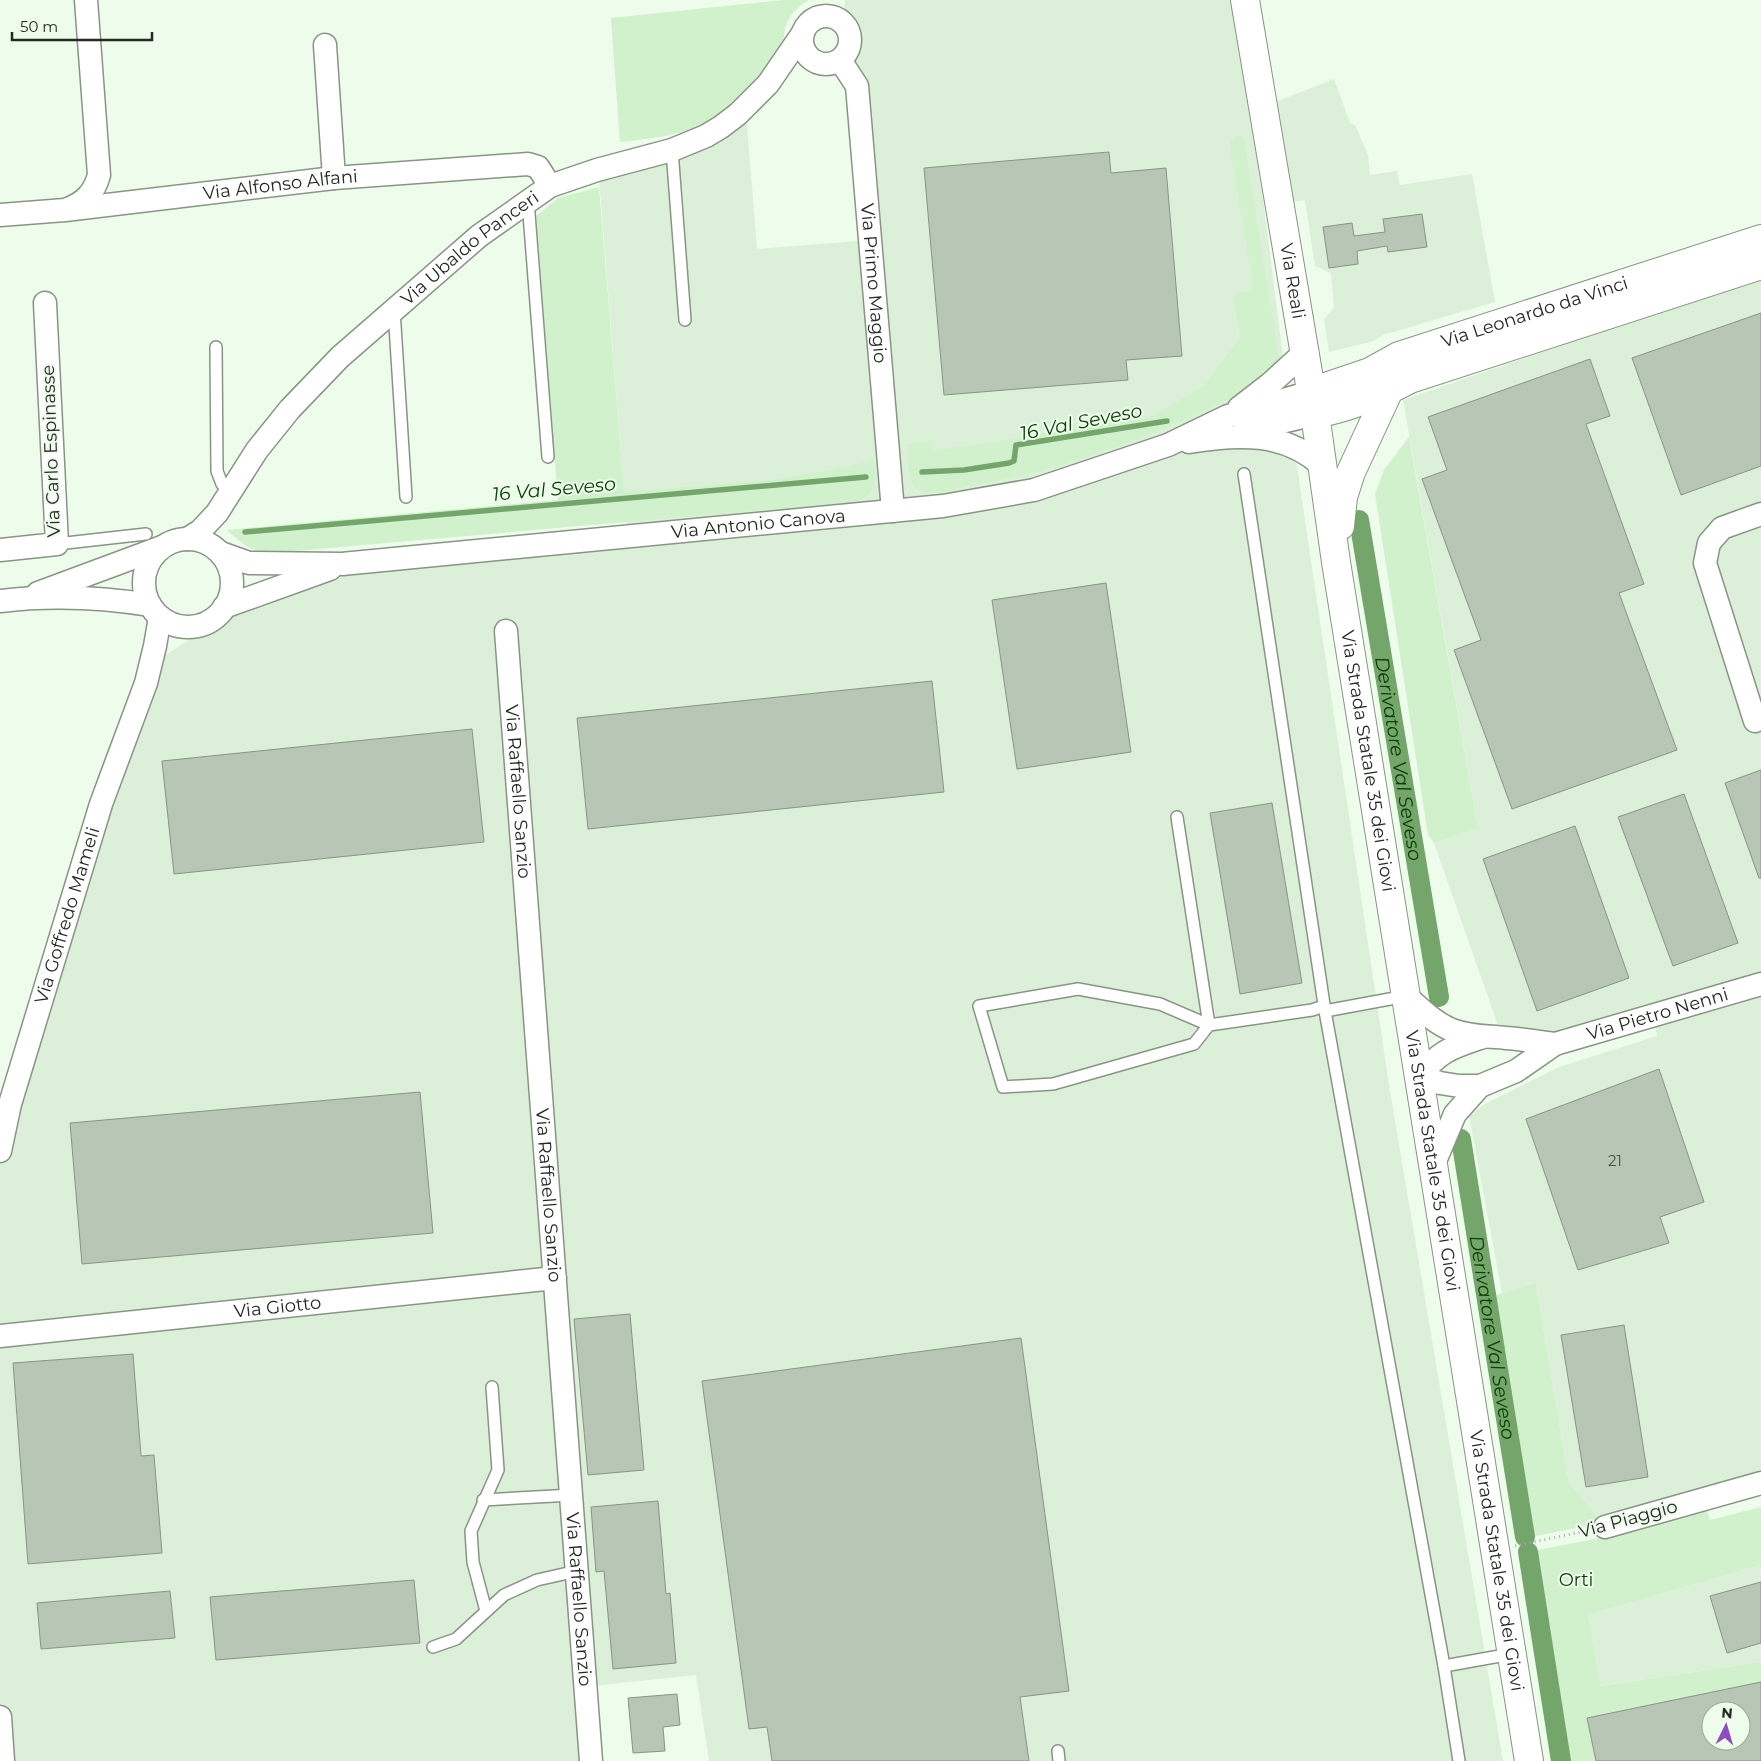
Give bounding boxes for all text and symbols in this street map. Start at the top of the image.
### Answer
scale bar [12,10,152,42]
text: 50 m [20,17,58,36]
street label: Via Alfonso Alfani [202,165,359,205]
street label: Via Ubaldo Panceri [396,186,543,310]
street label: Via Primo Maggio [856,202,891,364]
street label: Via Reali [1275,242,1310,320]
street label: Via Leonardo da Vinci [1439,272,1631,353]
street label: Via Carlo Espinasse [37,364,65,538]
water label: 16 Val Seveso [1018,399,1144,445]
water label: 16 Val Seveso [491,472,617,506]
street label: Via Antonio Canova [670,504,847,543]
street label: Via Strada Statale 35 dei Giovi [1336,629,1400,893]
water label: Derivatore Val Seveso [1371,655,1427,863]
street label: Via Raffaello Sanzio [501,704,536,879]
street label: Via Goffredo Mameli [30,825,104,1007]
street label: Via Pietro Nenni [1584,983,1731,1045]
street label: Via Strada Statale 35 dei Giovi [1401,1029,1464,1293]
street label: Via Raffaello Sanzio [531,1108,566,1283]
house number: 21 [1608,1151,1622,1170]
water label: Derivatore Val Seveso [1465,1234,1521,1441]
street label: Via Giotto [233,1291,322,1323]
street label: Via Strada Statale 35 dei Giovi [1465,1429,1529,1693]
street label: Via Piaggio [1576,1495,1680,1543]
street label: Via Raffaello Sanzio [561,1511,596,1687]
park label: Orti [1559,1569,1593,1591]
north arrow [1701,1701,1751,1751]
text: N [1721,1704,1734,1723]

